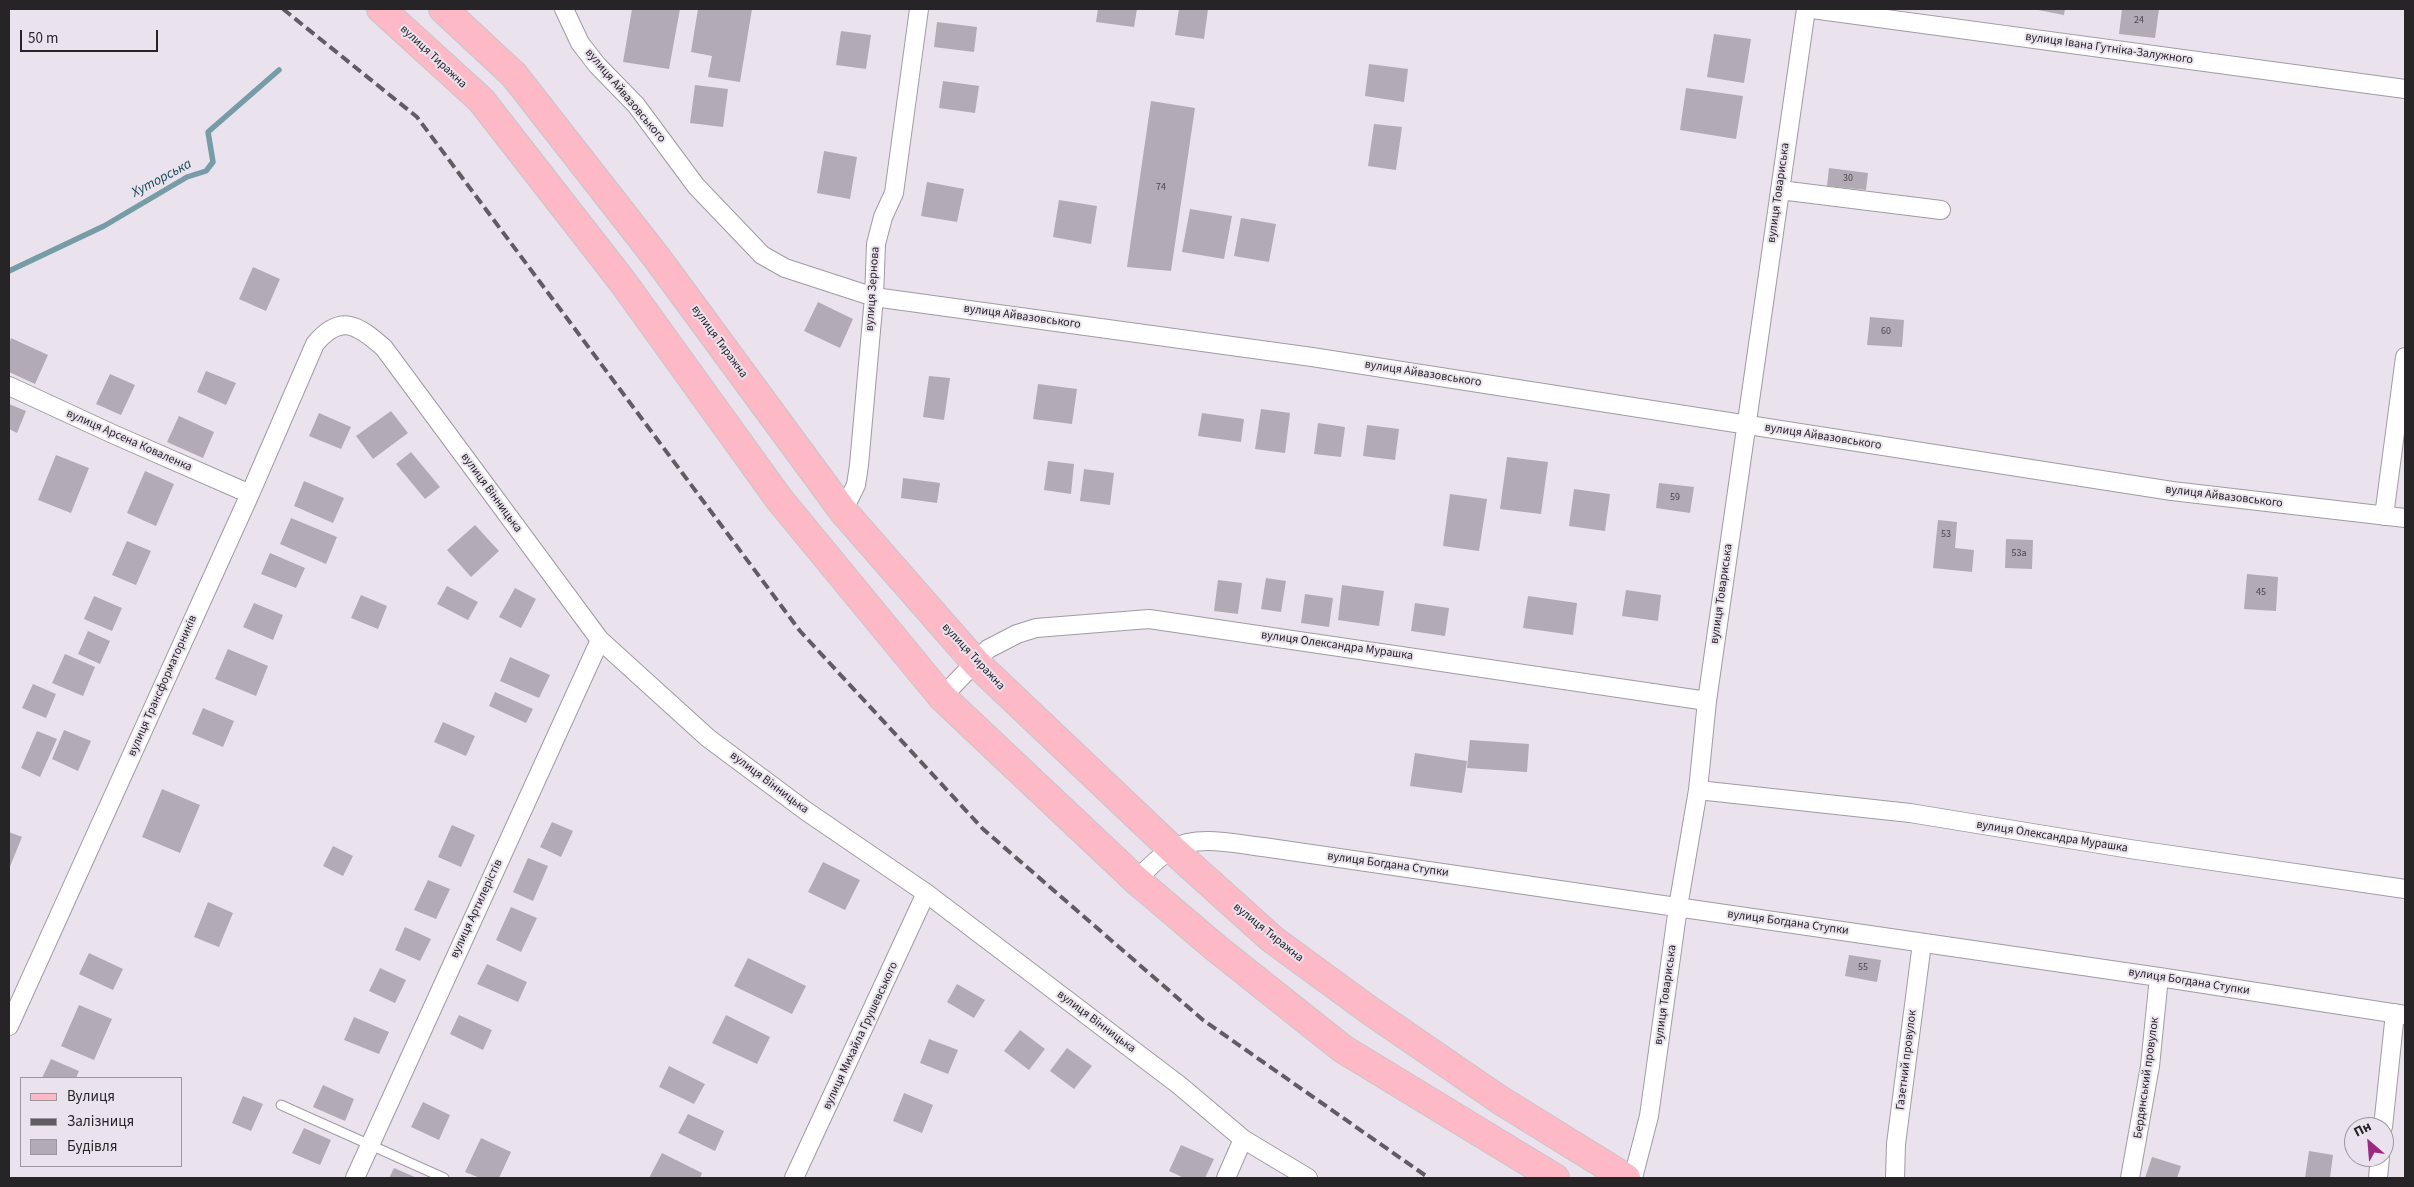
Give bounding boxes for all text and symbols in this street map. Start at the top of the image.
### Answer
house number: 24 [2134,15,2144,27]
scale bar [22,20,160,52]
street label: вулиця Тиражна [397,22,469,92]
text: 50 m [28,28,58,49]
street label: вулиця Івана Гутніка-Залужного [2024,30,2194,68]
street label: вулиця Айвазовського [582,46,668,146]
street label: вулиця Товариська [1765,142,1793,244]
water label: Хуторська [129,156,195,202]
house number: 30 [1843,173,1853,185]
house number: 74 [1156,182,1166,194]
street label: вулиця Зернова [863,246,883,332]
street label: вулиця Айвазовського [963,302,1081,332]
street label: вулиця Тиражна [688,303,750,381]
house number: 60 [1881,326,1891,338]
street label: вулиця Айвазовського [1364,358,1482,390]
street label: вулиця Арсена Коваленка [64,407,194,475]
street label: вулиця Айвазовського [1764,421,1882,453]
street label: вулиця Вінницька [457,450,525,536]
street label: вулиця Айвазовського [2165,483,2283,511]
house number: 59 [1670,492,1680,504]
house number: 53 [1941,529,1951,541]
street label: вулиця Товариська [1708,543,1736,645]
house number: 53а [2012,548,2026,560]
house number: 45 [2256,587,2266,599]
street label: вулиця Трансформаторників [125,613,201,759]
street label: вулиця Тиражна [938,621,1008,693]
street label: вулиця Олександра Мурашка [1260,628,1414,664]
street label: вулиця Вінницька [727,749,811,817]
street label: вулиця Олександра Мурашка [1975,818,2129,856]
street label: вулиця Богдана Ступки [1326,849,1450,881]
street label: вулиця Артилерістів [448,857,506,961]
street label: вулиця Тиражна [1230,900,1306,966]
street label: вулиця Богдана Ступки [1726,907,1850,939]
street label: вулиця Товариська [1652,944,1680,1046]
street label: вулиця Михайла Грушевського [820,960,902,1112]
house number: 55 [1858,962,1868,974]
street label: вулиця Богдана Ступки [2127,965,2251,999]
street label: вулиця Вінницька [1054,988,1138,1056]
street label: Газетний провулок [1894,1009,1920,1111]
street label: Бердянський провулок [2131,1016,2163,1140]
legend [20,1077,182,1167]
text: Вулиця [67,1086,115,1107]
text: Залізниця [67,1111,134,1132]
north arrow [2344,1117,2394,1167]
text: Пн [2350,1117,2375,1142]
text: Будівля [67,1136,117,1157]

